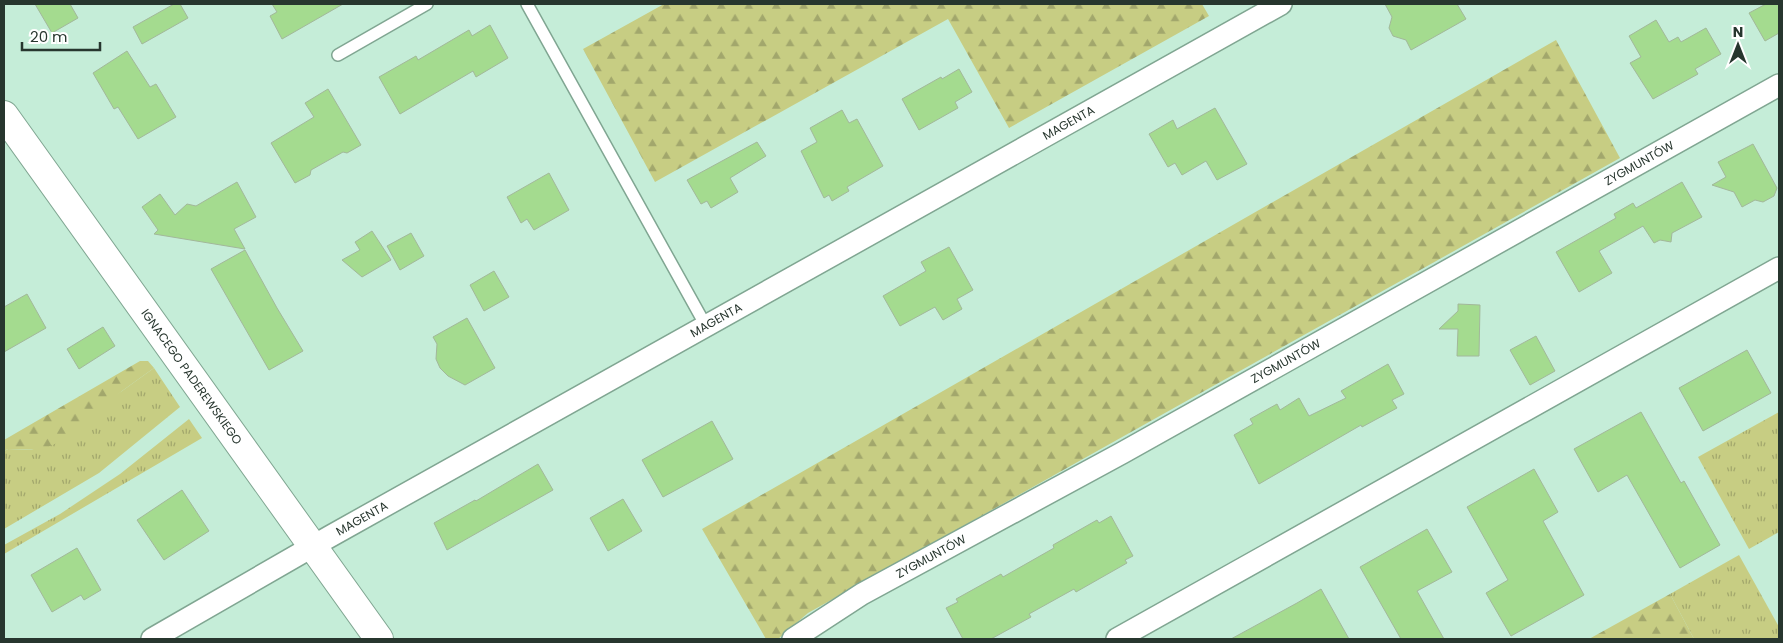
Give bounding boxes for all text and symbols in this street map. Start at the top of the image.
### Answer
scale bar [22,20,100,52]
north arrow [1713,20,1763,70]
text: N [1733,22,1743,42]
text: 20 m [30,26,68,47]
street label: MAGENTA [1039,101,1097,144]
street label: ZYGMUNTÓW [1601,136,1677,189]
street label: MAGENTA [687,298,745,341]
street label: IGNACEGO PADEREWSKIEGO [137,305,246,448]
street label: ZYGMUNTÓW [1248,334,1324,387]
street label: MAGENTA [333,497,391,539]
street label: ZYGMUNTÓW [893,530,969,582]

